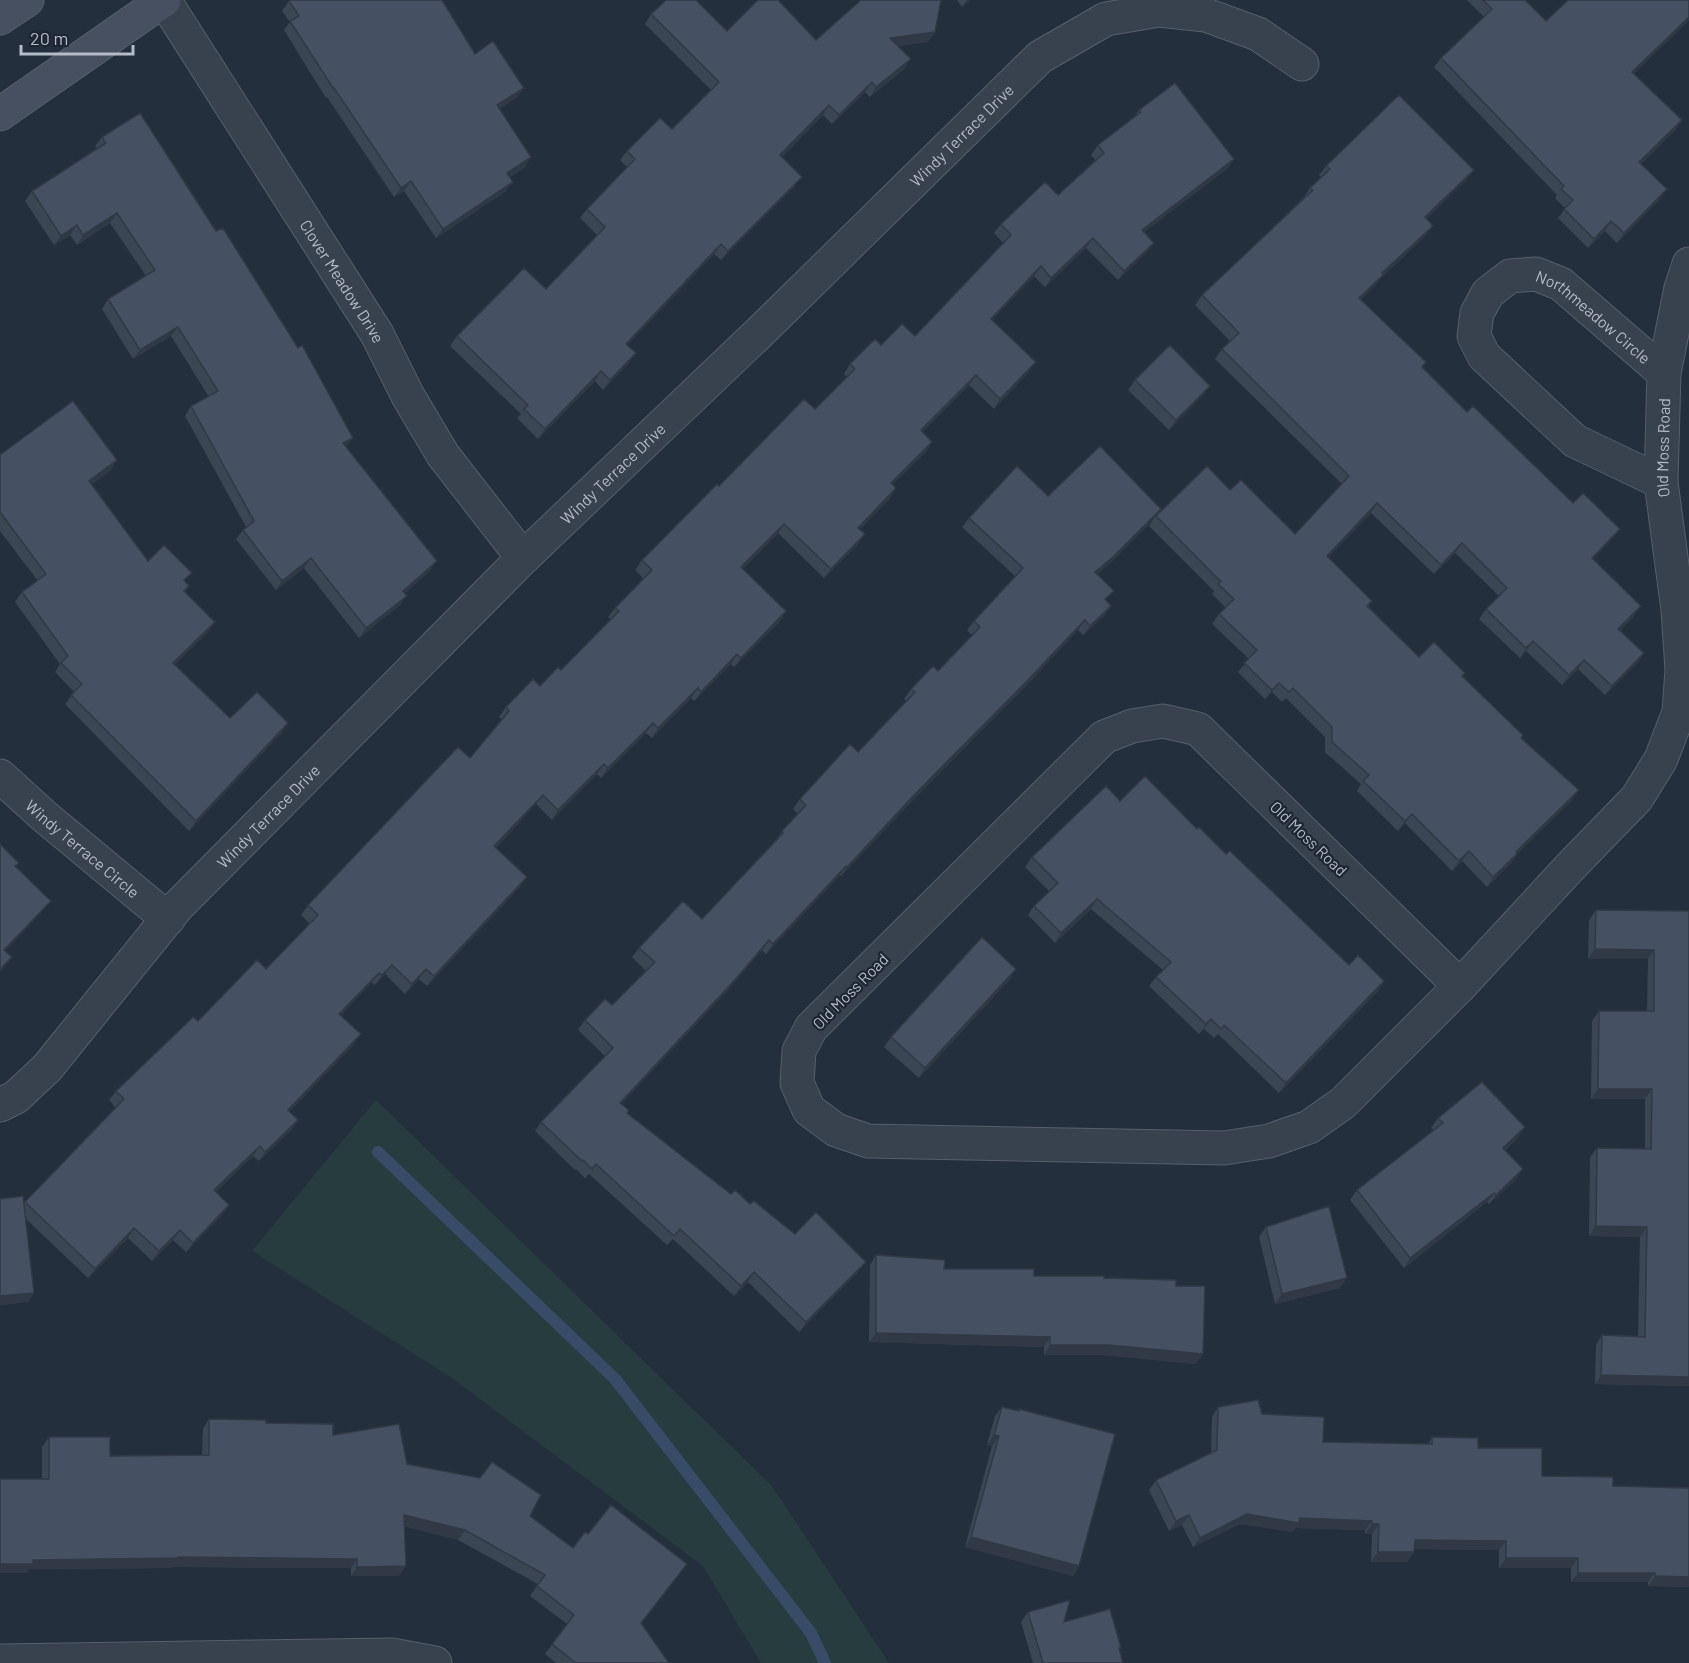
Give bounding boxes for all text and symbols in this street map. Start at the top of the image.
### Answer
scale bar [21,18,134,56]
text: 20 m [30,27,68,49]
street label: Windy Terrace Drive [905,79,1017,190]
street label: Clover Meadow Drive [297,216,389,345]
street label: Northmeadow Circle [1533,266,1655,367]
street label: Old Moss Road [1651,398,1673,499]
street label: Windy Terrace Drive [556,418,669,527]
street label: Windy Terrace Drive [212,760,323,871]
street label: Windy Terrace Circle [22,795,144,901]
street label: Old Moss Road [1267,797,1351,879]
street label: Old Moss Road [808,949,892,1033]

